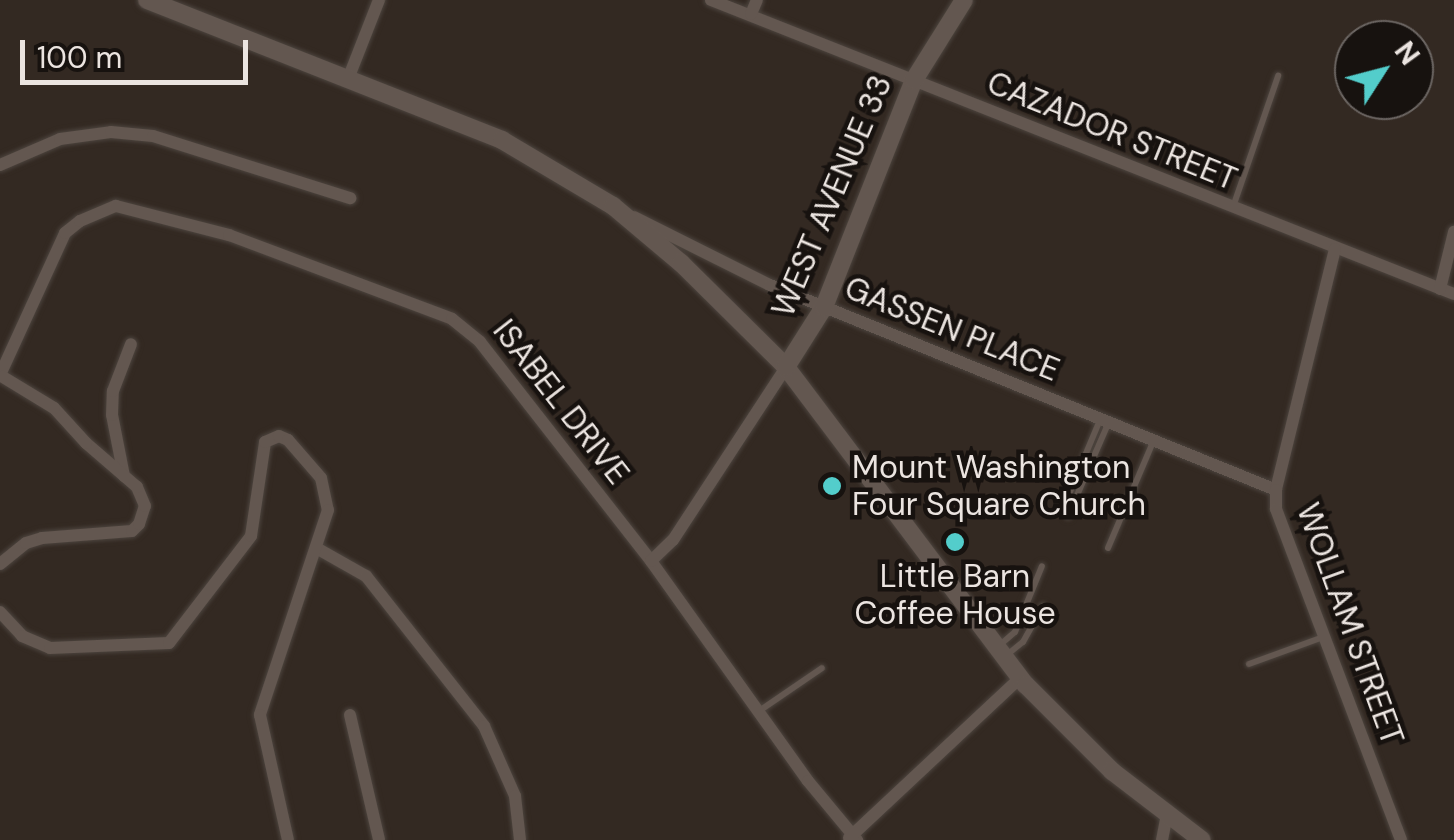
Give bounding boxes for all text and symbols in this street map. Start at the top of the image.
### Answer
scale bar [25,20,252,82]
north arrow [1334,20,1434,120]
text: N [1386,34,1428,72]
text: 100 m [37,38,122,77]
street label: CAZADOR STREET [982,63,1242,199]
street label: WEST AVENUE 33 [764,69,900,323]
street label: GASSEN PLACE [839,269,1065,389]
street label: ISABEL DRIVE [485,312,637,492]
place label: Mount Washington Four Square Church [852,449,1146,524]
marker: Mount Washington Four Square Church [821,475,843,497]
street label: WOLLAM STREET [1288,498,1412,750]
marker: Little Barn Coffee House [944,531,966,553]
place label: Little Barn Coffee House [854,558,1056,633]

